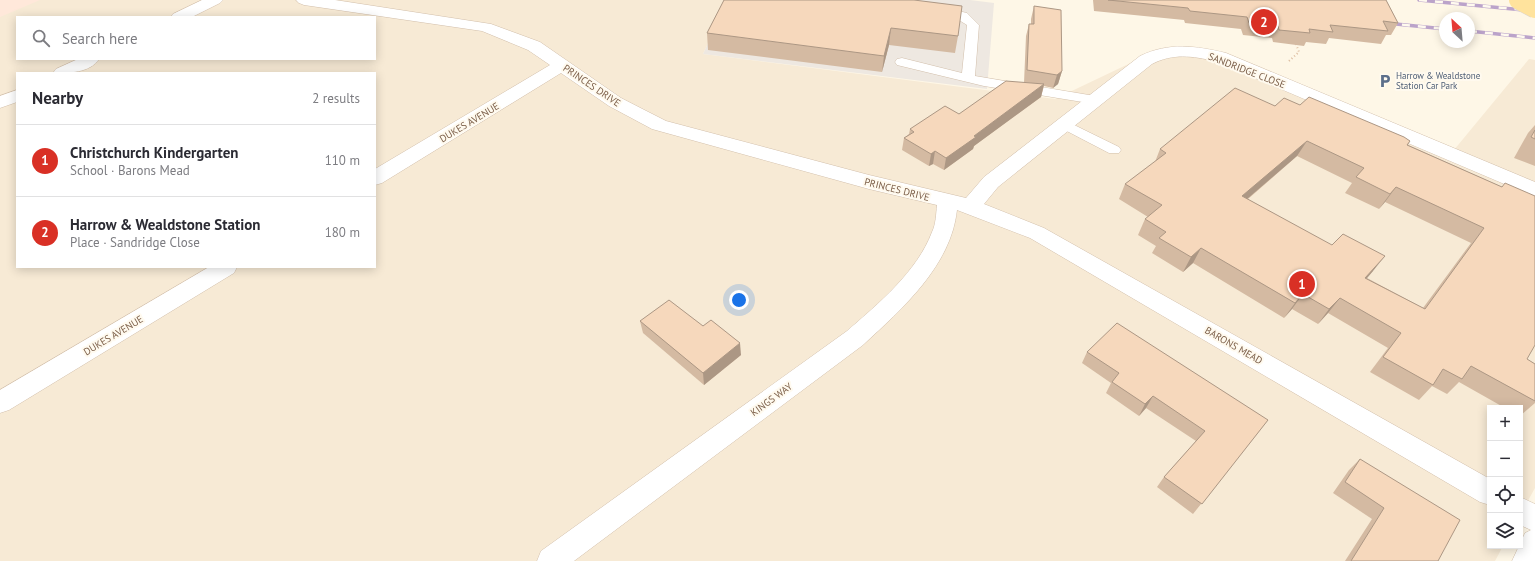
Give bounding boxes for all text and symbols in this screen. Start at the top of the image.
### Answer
pin: 2 [1251,7,1277,37]
north arrow [1439,12,1475,48]
search box [16,16,376,60]
icon: search [30,27,52,49]
text: Search here [62,29,138,48]
street label: SANDRIDGE CLOSE [1206,50,1287,91]
street label: PRINCES DRIVE [560,61,623,109]
place label: Harrow & Wealdstone Station Car Park [1396,70,1481,91]
parking icon: Harrow & Wealdstone Station Car Park [1377,73,1393,89]
text: Nearby [32,87,83,109]
text: 2 results [312,90,360,107]
street label: DUKES AVENUE [437,100,501,145]
text: Christchurch Kindergarten [70,143,238,162]
text: 1 [41,152,49,169]
text: 110 m [325,152,360,169]
text: School · Barons Mead [70,162,190,179]
street label: PRINCES DRIVE [863,175,931,204]
text: Harrow & Wealdstone Station [70,215,261,234]
text: 2 [41,224,49,241]
text: 180 m [325,224,360,241]
text: Place · Sandridge Close [70,234,200,251]
pin: 1 [1289,269,1315,299]
your location [729,290,749,310]
street label: DUKES AVENUE [81,313,145,358]
street label: BARONS MEAD [1203,324,1265,367]
street label: KINGS WAY [748,380,795,419]
map controls [1487,405,1523,549]
button: + [1487,405,1523,441]
button: − [1487,441,1523,477]
button: locate [1487,477,1523,513]
button: layers [1487,513,1523,549]

